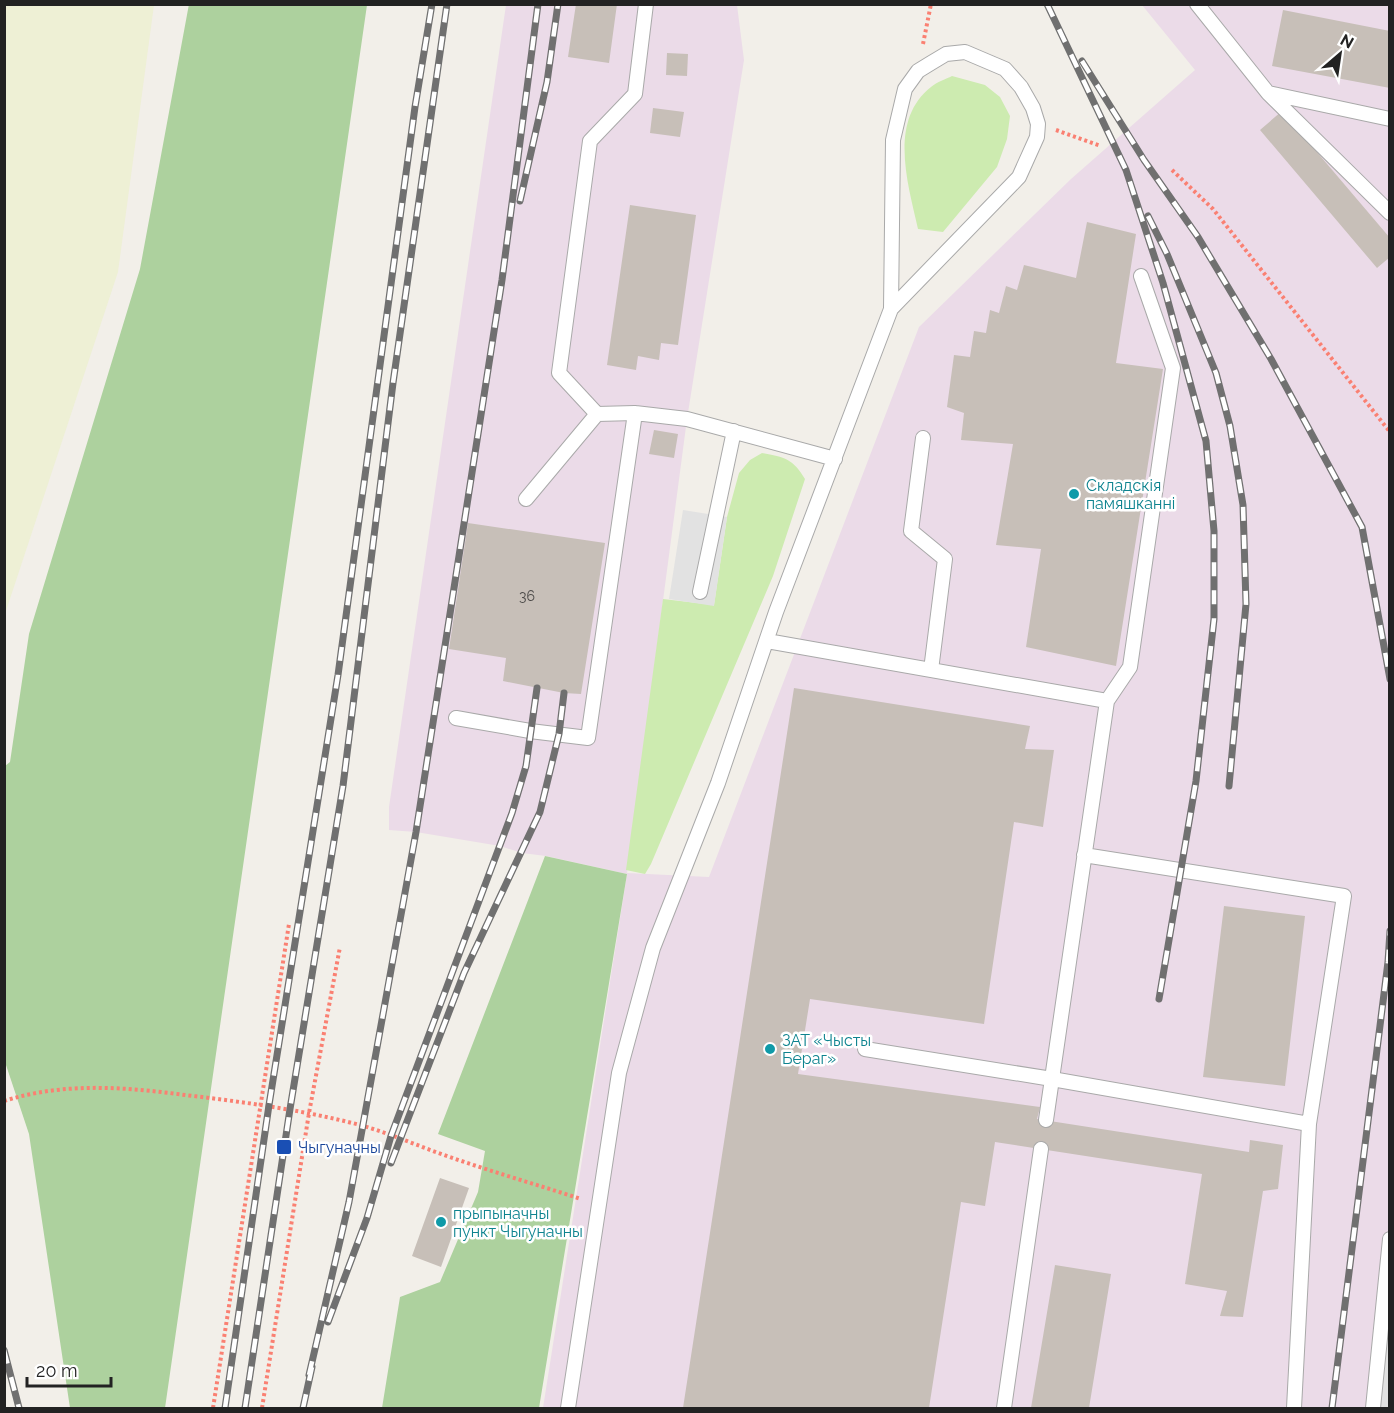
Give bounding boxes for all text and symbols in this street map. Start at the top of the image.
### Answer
north arrow [1310,24,1370,84]
text: N [1337,30,1357,53]
place label: Складскія памяшканні [1086,476,1175,513]
marker: Складскія памяшканні [1067,487,1081,501]
house number: 36 [519,588,535,604]
place label: ЗАТ «Чысты Бераг» [782,1031,871,1068]
marker: ЗАТ «Чысты Бераг» [763,1042,777,1056]
marker: Чыгуначны [275,1138,293,1156]
place label: Чыгуначны [298,1138,381,1157]
place label: прыпыначны пункт Чыгуначны [453,1204,583,1241]
marker: прыпыначны пункт Чыгуначны [434,1215,448,1229]
scale bar [27,1350,111,1388]
text: 20 m [36,1360,78,1381]

